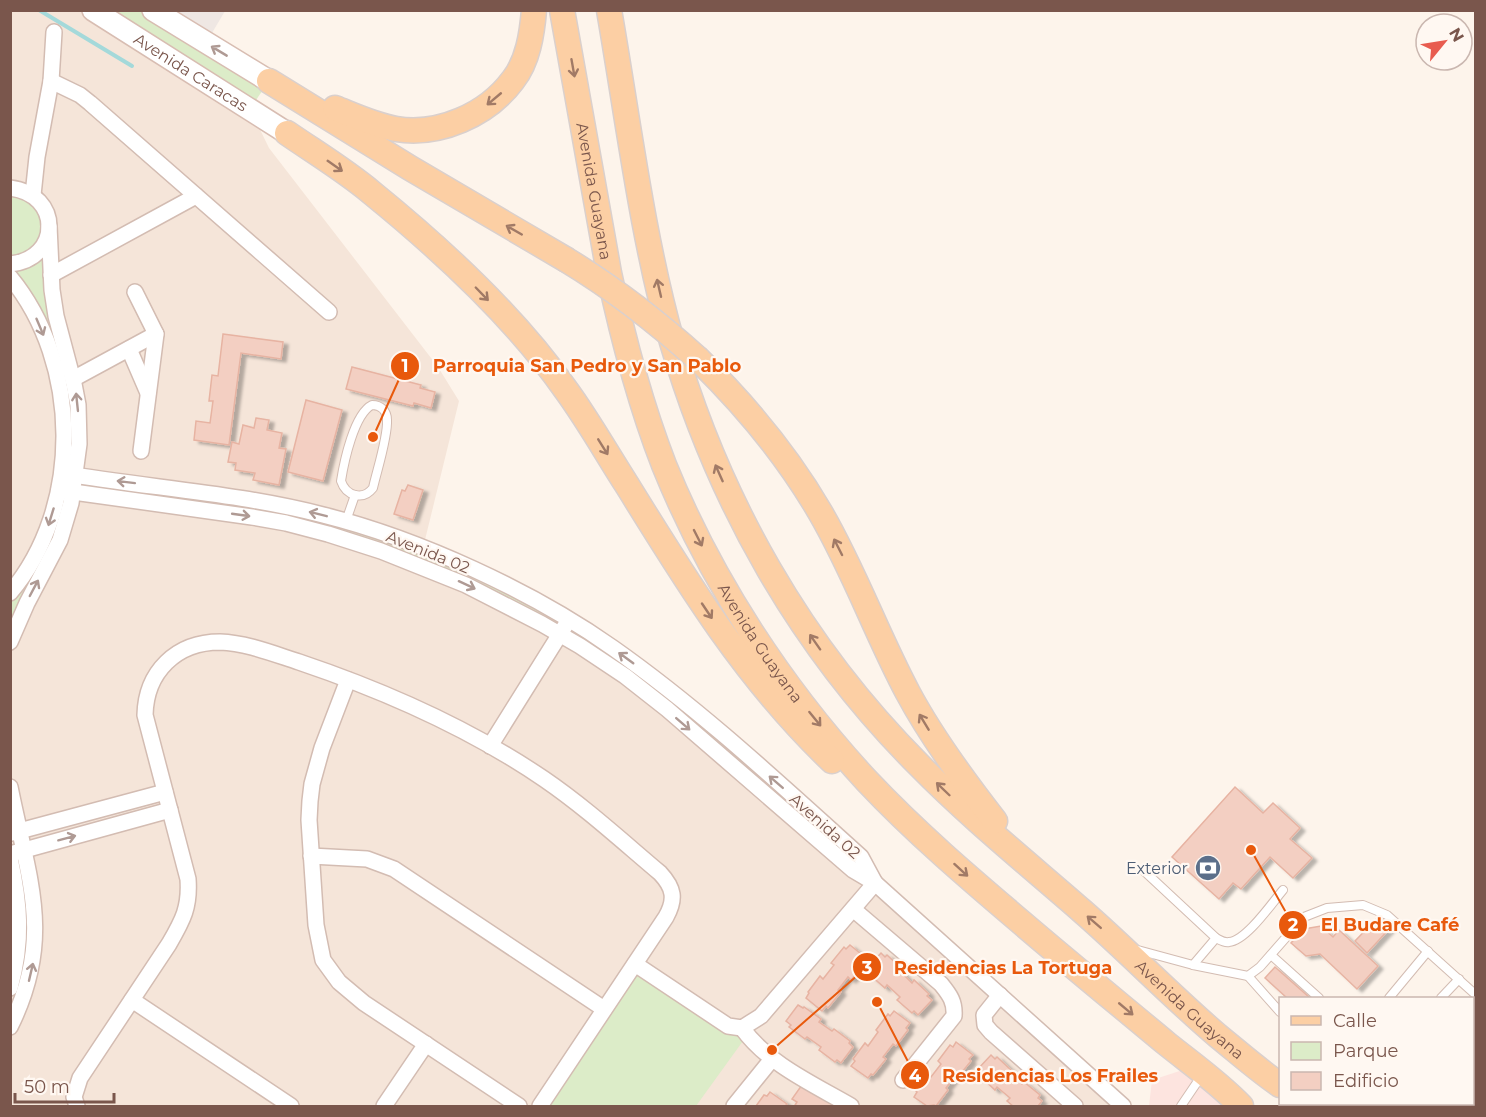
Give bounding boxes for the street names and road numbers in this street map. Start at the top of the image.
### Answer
street label: Avenida Caracas [131,29,252,115]
street label: Avenida Guayana [573,121,616,261]
street label: Avenida 02 [383,527,473,577]
street label: Avenida Guayana [714,580,807,706]
street label: Avenida 02 [786,789,864,863]
street label: Avenida Guayana [1132,956,1248,1063]

